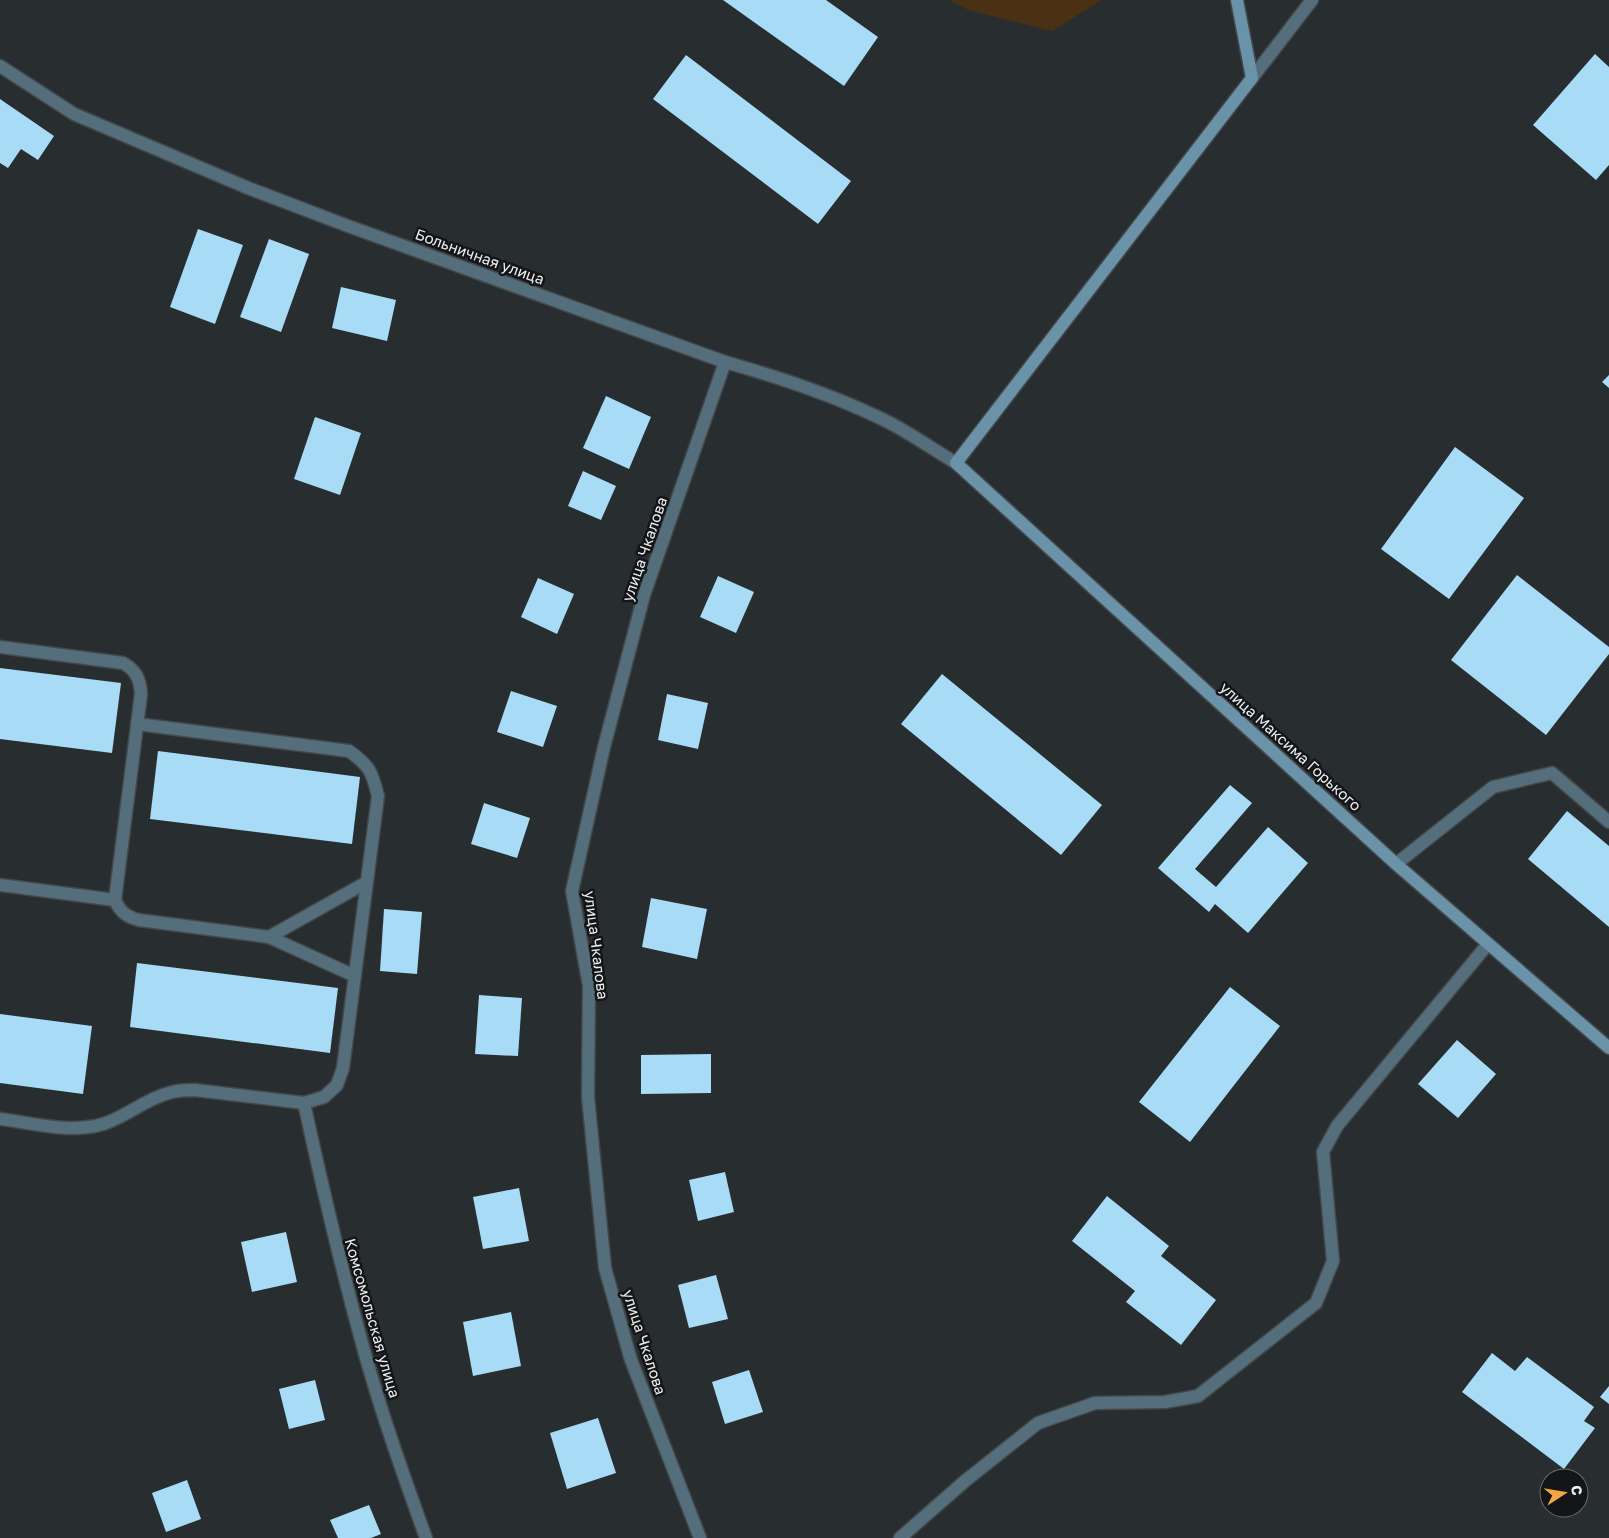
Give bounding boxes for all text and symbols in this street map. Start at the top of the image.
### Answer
street label: Больничная улица [413,224,547,288]
street label: улица Чкалова [618,494,670,604]
street label: улица Максима Горького [1217,678,1365,814]
street label: улица Чкалова [581,890,613,1000]
street label: Комсомольская улица [342,1236,404,1400]
street label: улица Чкалова [620,1287,670,1397]
north arrow [1539,1468,1589,1518]
text: С [1568,1484,1587,1497]

